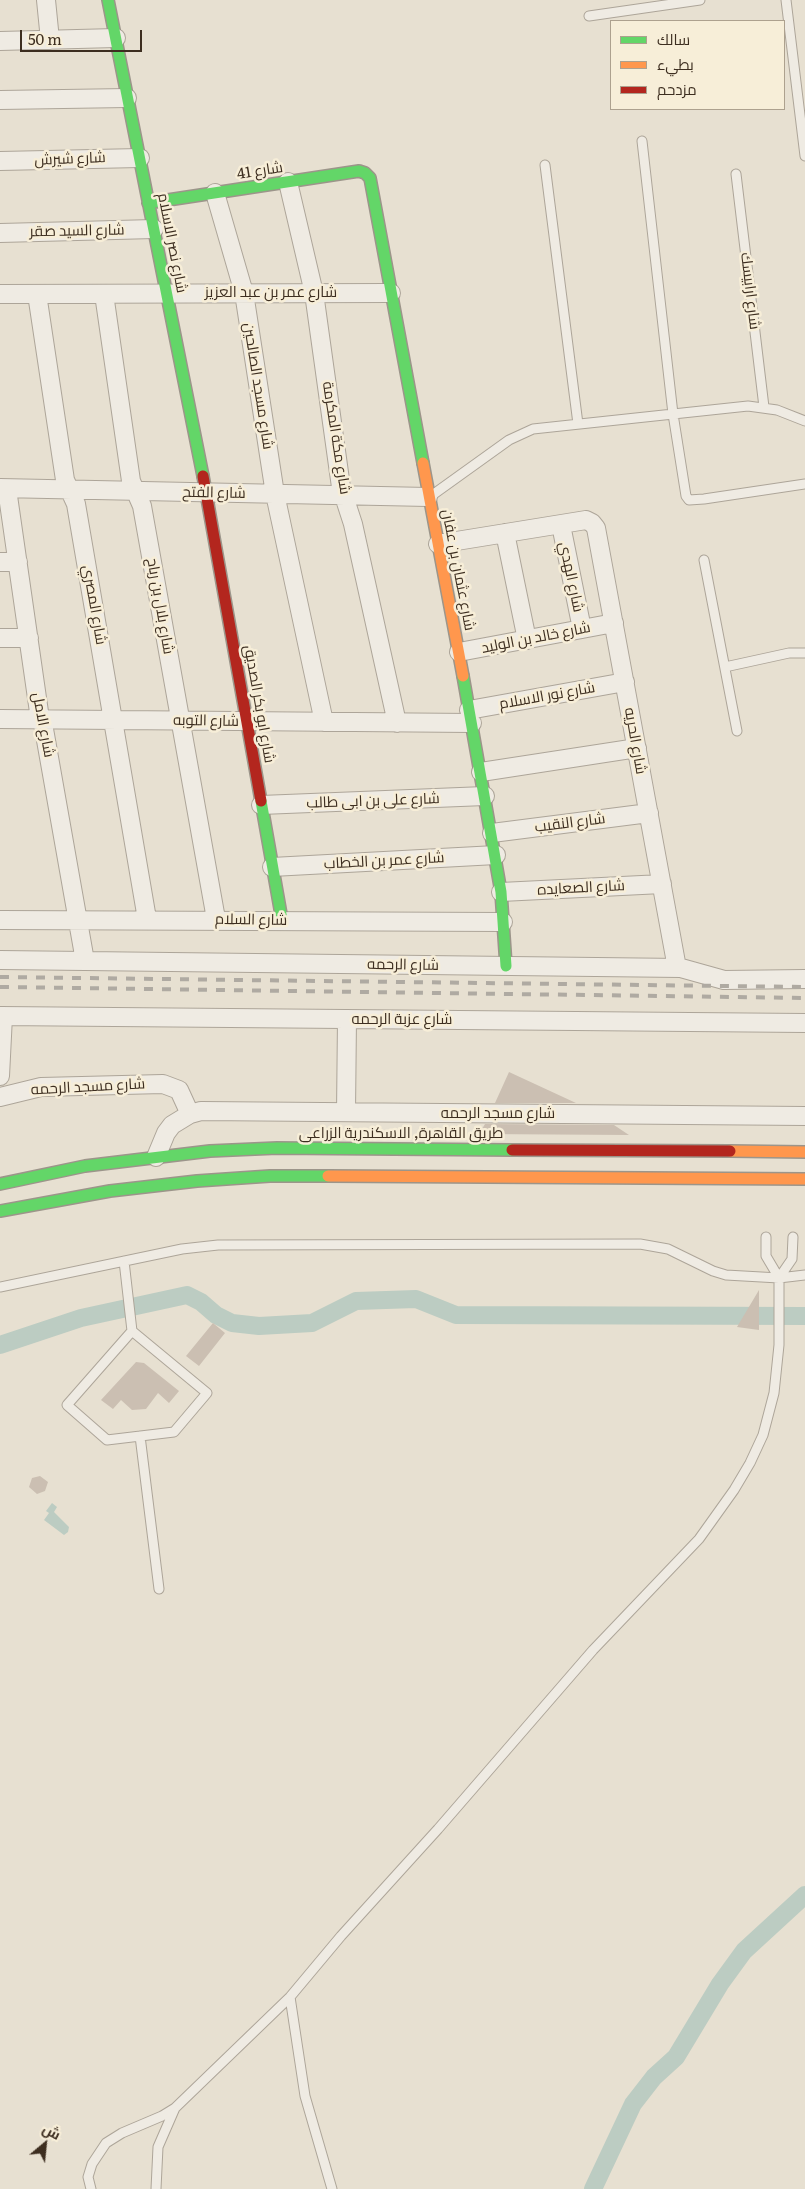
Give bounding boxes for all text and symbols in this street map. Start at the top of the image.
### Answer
scale bar [22,20,145,52]
legend [610,20,785,110]
text: 50 m [28,27,62,50]
text: سالك [657,27,690,50]
text: بطيء [657,52,694,75]
text: مزدحم [657,77,697,100]
street label: شارع شيرش [34,149,106,169]
street label: شارع 41 [236,158,284,184]
street label: شارع نصر الاسلام [153,192,191,294]
street label: شارع السيد صقر [29,221,125,241]
street label: شارع ارابيسك [736,251,764,331]
street label: شارع عمر بن عبد العزيز [205,284,337,302]
street label: شارع مسجد الصالحين [239,321,277,451]
street label: شارع مكة المكرمة [318,380,354,496]
street label: شارع الفتح [182,483,246,503]
street label: شارع عثمان بن عفان [437,508,479,632]
street label: شارع الهدي [555,540,587,614]
street label: شارع بلال بن رباح [143,556,177,656]
street label: شارع المصري [78,564,110,646]
street label: شارع خالد بن الوليد [480,619,592,657]
street label: شارع ابو بكر الصديق [240,644,278,764]
street label: شارع نور الاسلام [498,679,596,713]
street label: شارع الامل [28,691,58,759]
street label: شارع الحريه [620,706,650,776]
street label: شارع التوبه [173,711,239,731]
street label: شارع على بن ابى طالب [306,790,440,812]
street label: شارع النقيب [534,810,606,836]
street label: شارع عمر بن الخطاب [323,849,445,873]
street label: شارع الصعايده [537,877,625,899]
street label: شارع السلام [215,910,287,930]
street label: شارع الرحمه [367,955,439,975]
street label: شارع عزبة الرحمه [352,1011,452,1029]
street label: شارع مسجد الرحمه [30,1075,146,1099]
street label: شارع مسجد الرحمه [441,1105,555,1123]
street label: طريق القاهرة, الاسكندرية الزراعى [299,1125,503,1143]
text: ش [39,2118,65,2144]
north arrow [20,2119,70,2169]

